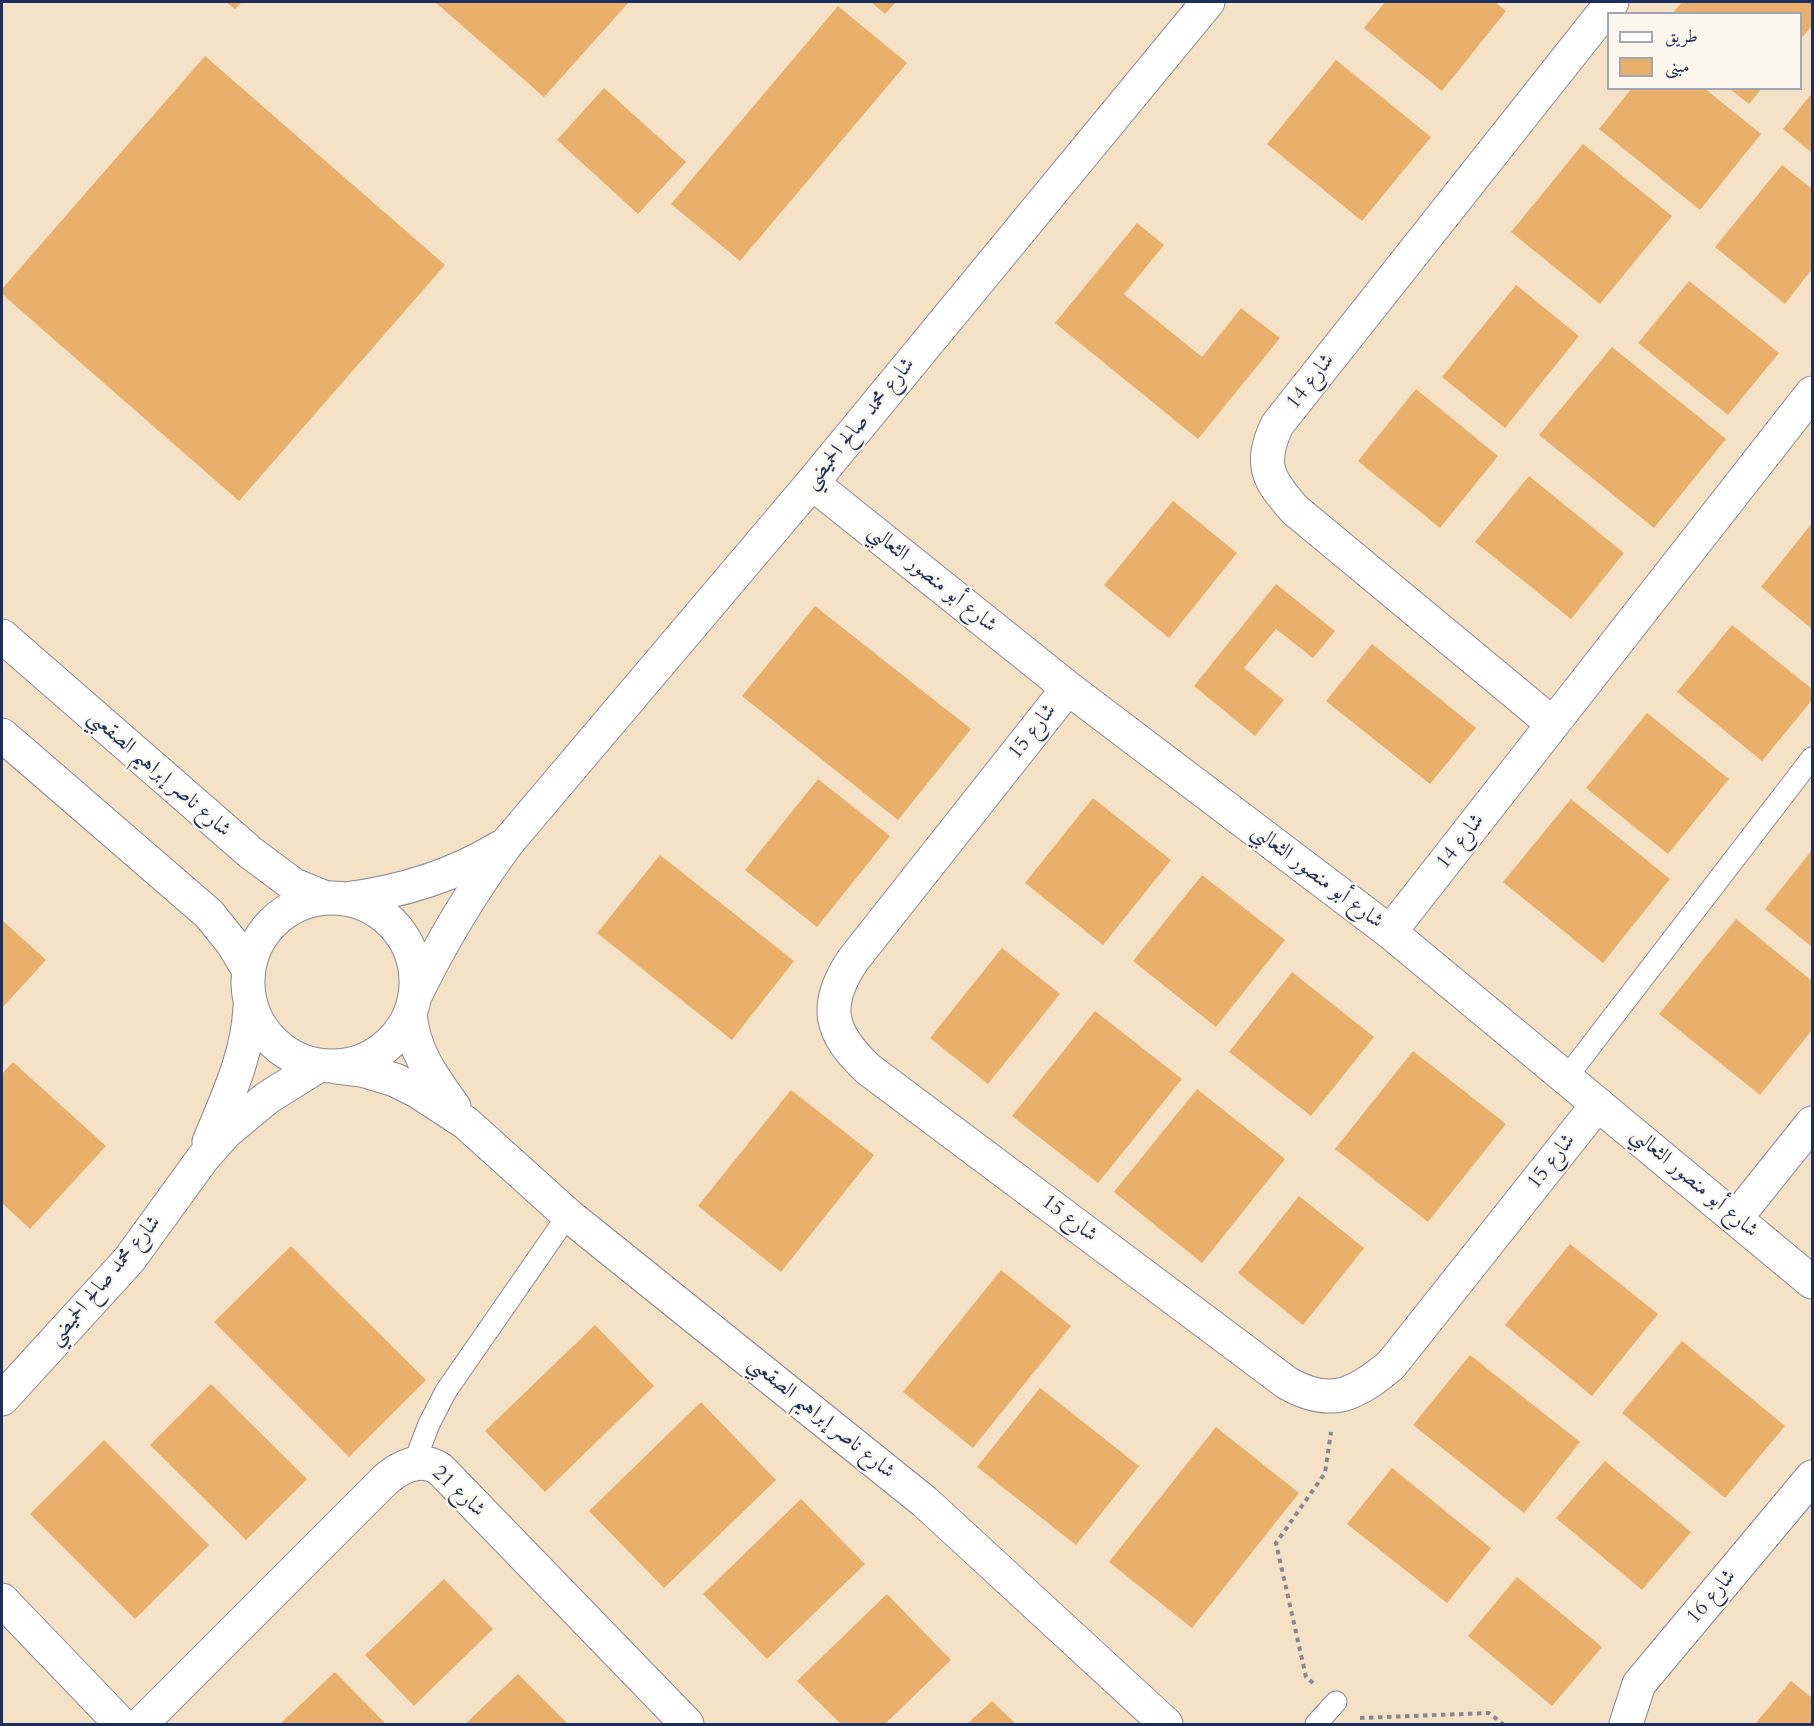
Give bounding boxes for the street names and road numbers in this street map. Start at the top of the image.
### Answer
street label: شارع 14 [1281,349,1341,415]
street label: شارع محمد صالح الحميضي [799,353,921,495]
street label: شارع أبو منصور الثعالبي [863,519,1001,639]
street label: شارع 15 [1003,699,1063,765]
street label: شارع ناصر إبراهيم الصقعبي [82,705,236,843]
street label: شارع 14 [1431,809,1491,875]
street label: شارع أبو منصور الثعالبي [1246,819,1388,935]
street label: شارع أبو منصور الثعالبي [1625,1122,1763,1244]
street label: شارع 15 [1522,1129,1582,1195]
street label: شارع 15 [1036,1190,1102,1248]
street label: شارع محمد صالح الحميضي [43,1211,167,1351]
street label: شارع ناصر إبراهيم الصقعبي [743,1351,899,1485]
street label: شارع 21 [426,1461,490,1523]
street label: شارع 16 [1682,1565,1742,1629]

